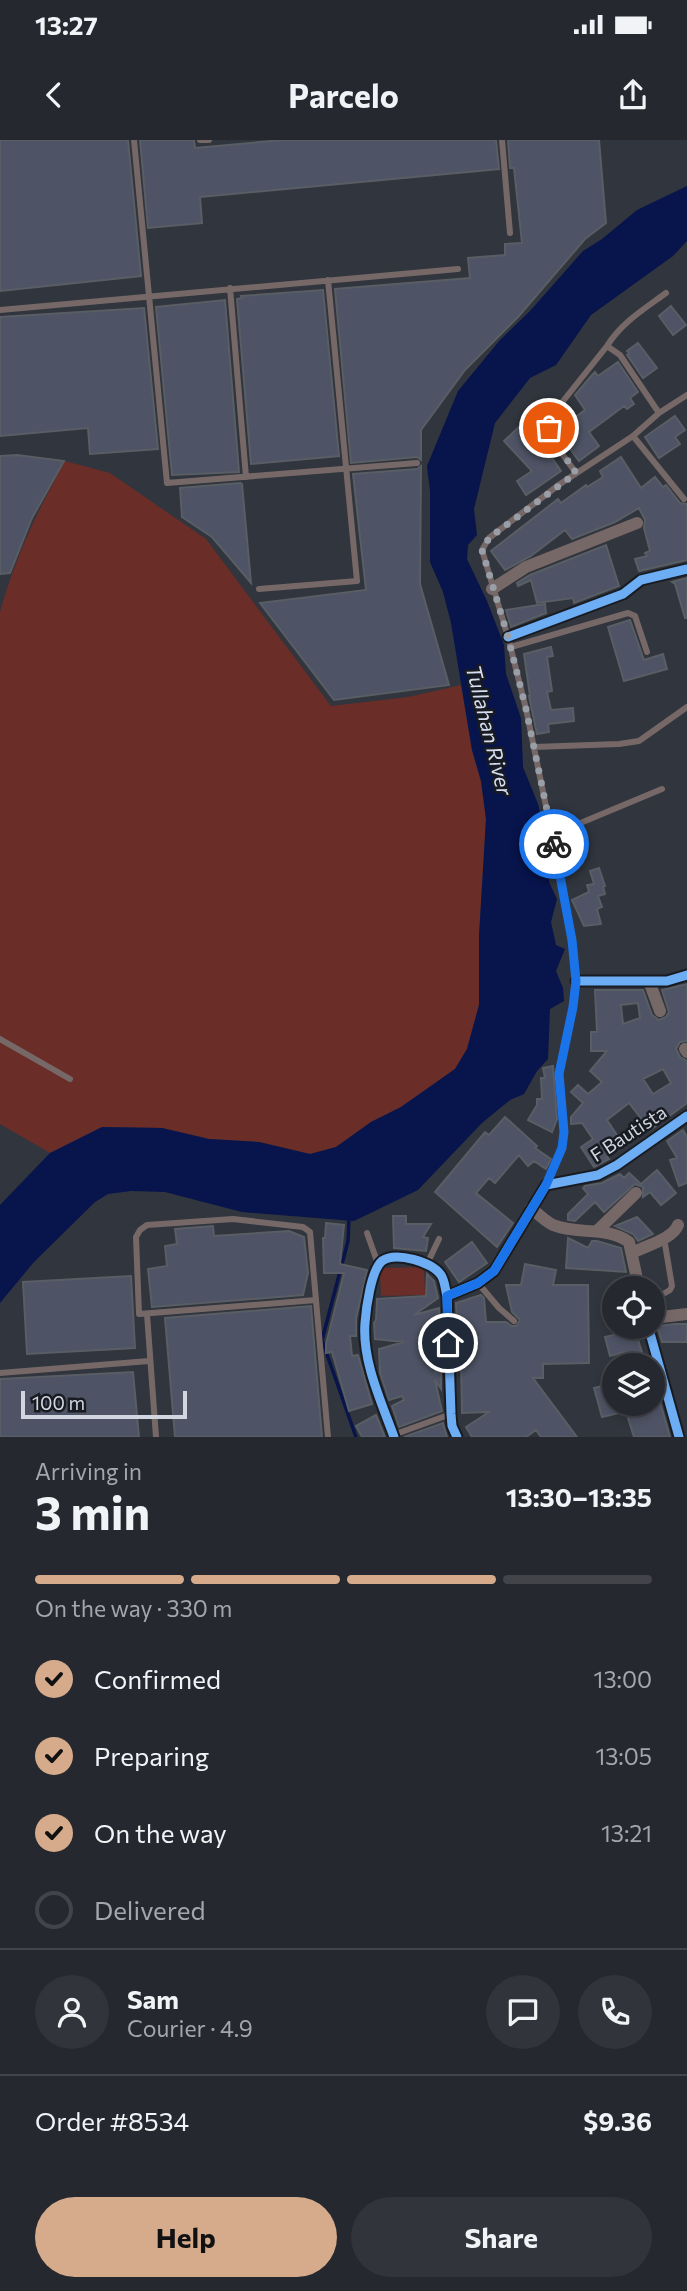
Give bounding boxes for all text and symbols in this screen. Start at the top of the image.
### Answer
text: 13:27 [35,9,98,40]
text: Parcelo [288,75,399,115]
icon: back [35,76,73,114]
icon: share [614,76,652,114]
pin [519,398,579,458]
icon: bag [530,409,568,447]
water label: Tullahan River [462,662,518,798]
courier [519,809,589,879]
icon: bike [535,825,573,863]
street label: F Bautista [586,1100,670,1166]
map controls [602,1276,665,1416]
button: locate [602,1276,665,1339]
pin [418,1313,478,1373]
icon: home [429,1324,467,1362]
button: layers [602,1353,665,1416]
scale bar [21,1388,187,1420]
text: 100 m [32,1391,85,1414]
text: Arriving in [35,1457,142,1485]
text: 13:30–13:35 [506,1481,652,1512]
text: 3 min [35,1483,150,1539]
text: On the way · 330 m [35,1594,232,1622]
icon: check [35,1660,73,1698]
text: Confirmed [94,1663,221,1694]
text: 13:00 [594,1665,652,1693]
icon: check [35,1737,73,1775]
text: Preparing [94,1740,209,1771]
text: 13:05 [595,1742,652,1770]
icon: check [35,1814,73,1852]
text: On the way [94,1817,227,1848]
text: 13:21 [601,1819,652,1847]
text: Delivered [94,1894,205,1925]
button: person [35,1975,109,2049]
button: chat [486,1975,560,2049]
button: phone [578,1975,652,2049]
text: Sam [127,1983,179,2014]
text: Courier · 4.9 [127,2014,253,2042]
text: Order #8534 [35,2105,189,2136]
text: $9.36 [583,2105,652,2136]
button: Help [35,2197,337,2277]
button: Share [351,2197,652,2277]

